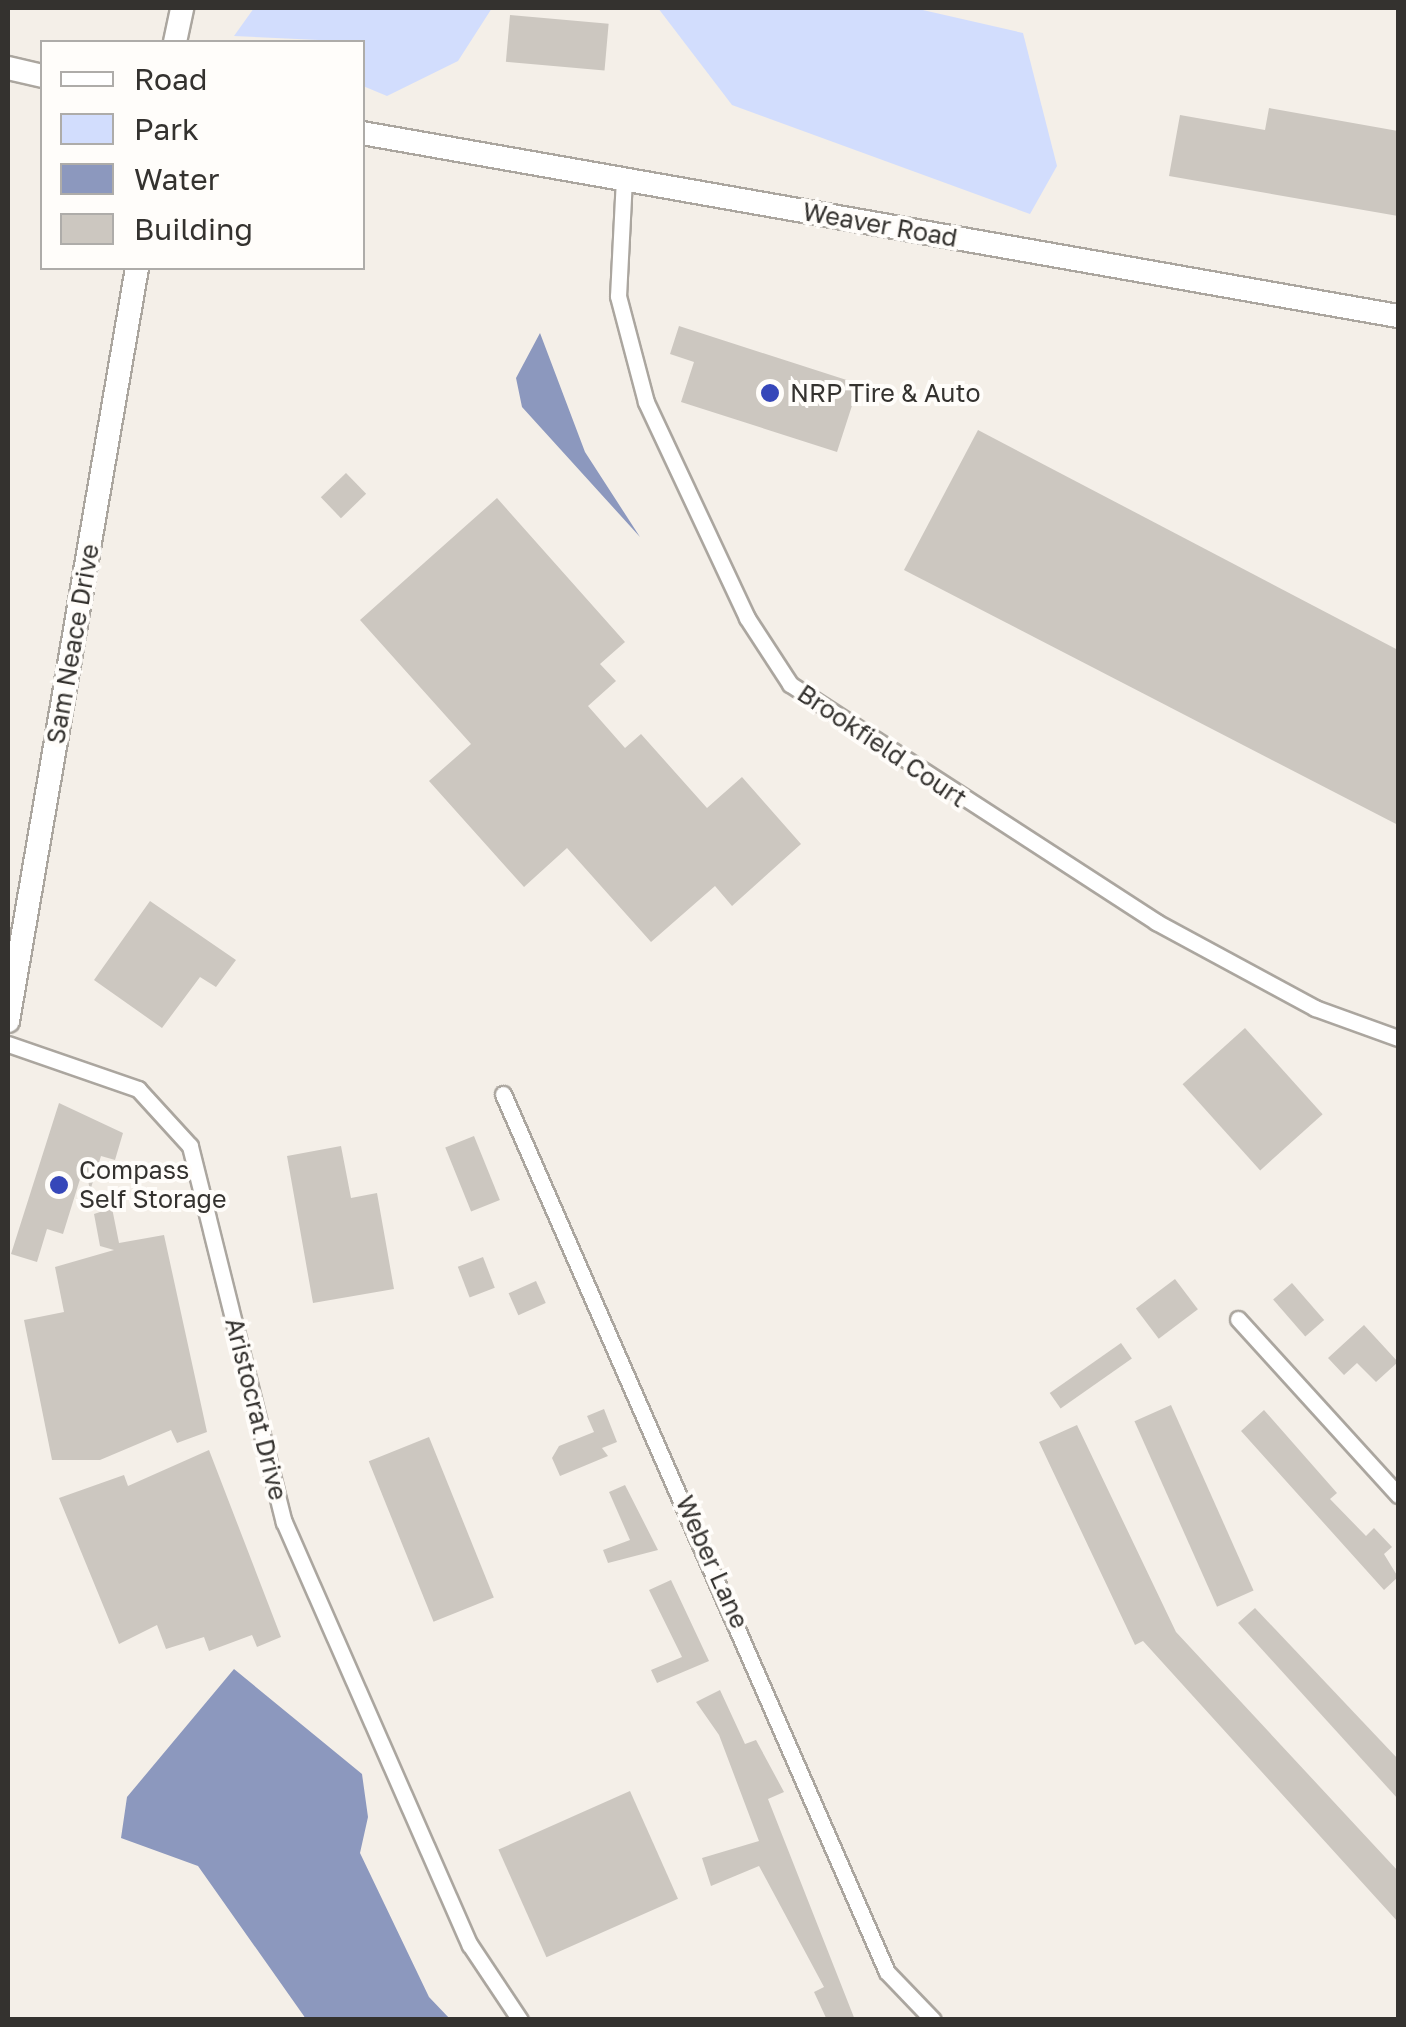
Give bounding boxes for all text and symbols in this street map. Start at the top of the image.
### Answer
legend [40,40,365,270]
text: Road [134,61,208,97]
text: Park [134,111,199,147]
text: Water [134,161,219,197]
street label: Weaver Road [800,197,960,253]
text: Building [134,211,253,247]
place label: NRP Tire & Auto [790,378,980,408]
marker: NRP Tire & Auto [759,382,781,404]
street label: Sam Neace Drive [41,542,105,746]
street label: Brookfield Court [792,678,972,814]
place label: Compass Self Storage [79,1156,226,1215]
marker: Compass Self Storage [48,1174,70,1196]
street label: Aristocrat Drive [219,1315,293,1503]
street label: Weber Lane [669,1491,755,1633]

